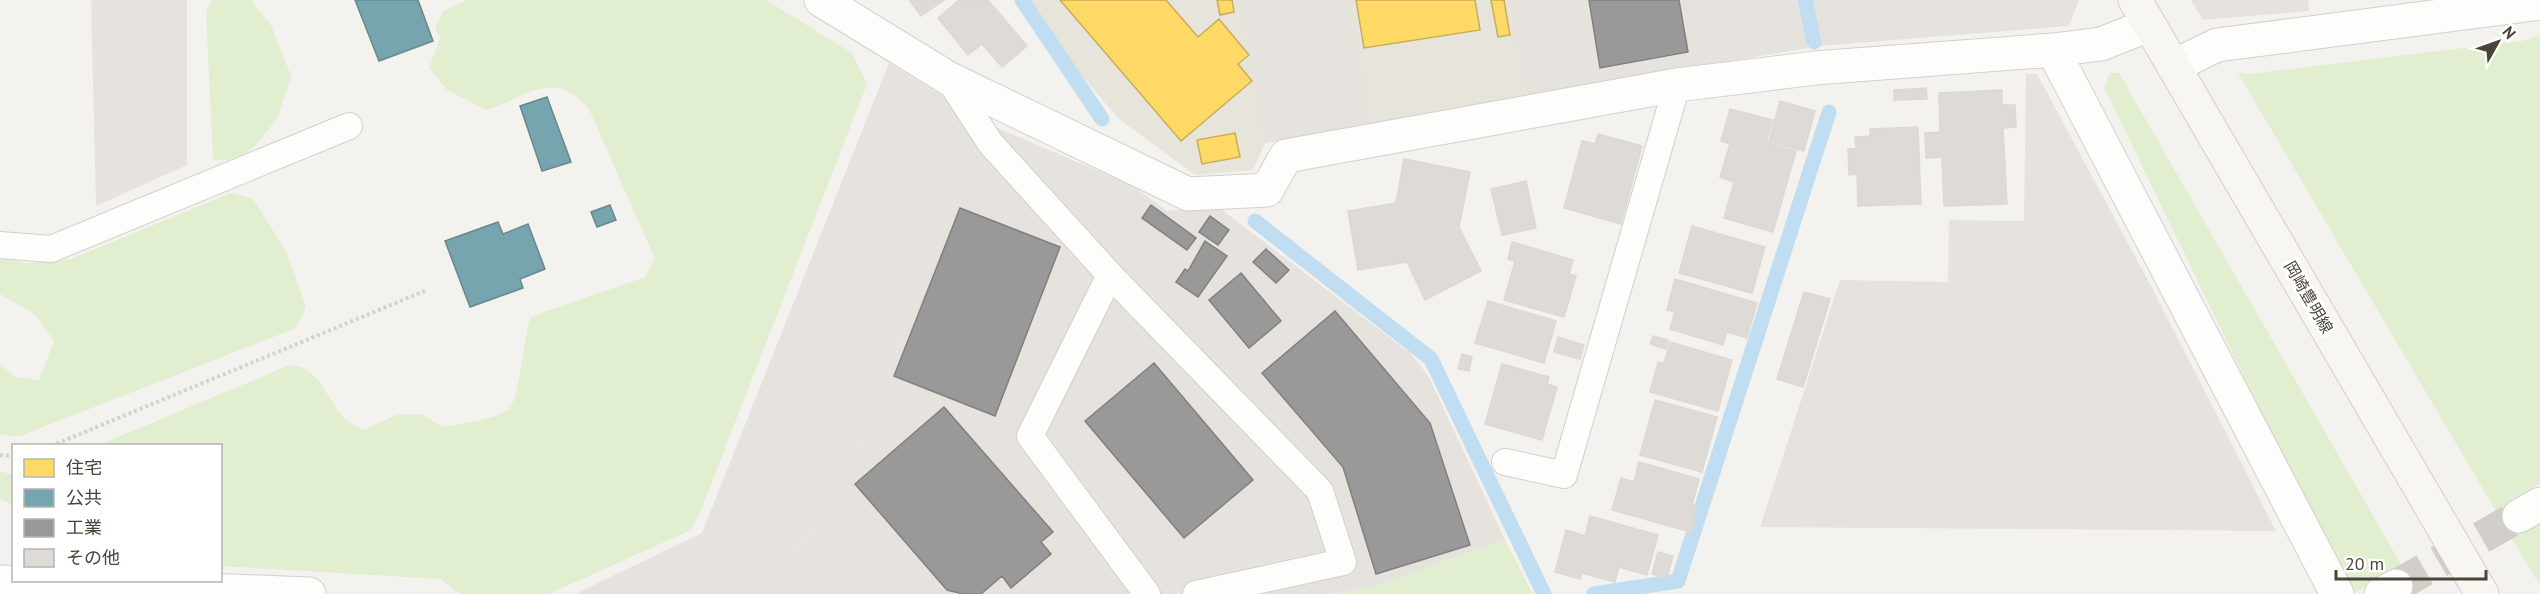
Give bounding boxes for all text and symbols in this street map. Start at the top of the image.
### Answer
north arrow [2468,12,2528,72]
text: N [2498,22,2521,43]
street label: 岡崎豊明線 [2280,257,2338,337]
legend [12,444,222,582]
text: 住宅 [66,456,102,479]
text: 公共 [66,486,102,509]
text: 工業 [66,516,102,539]
scale bar [2336,543,2486,581]
text: その他 [66,546,120,569]
text: 20 m [2345,552,2384,575]

